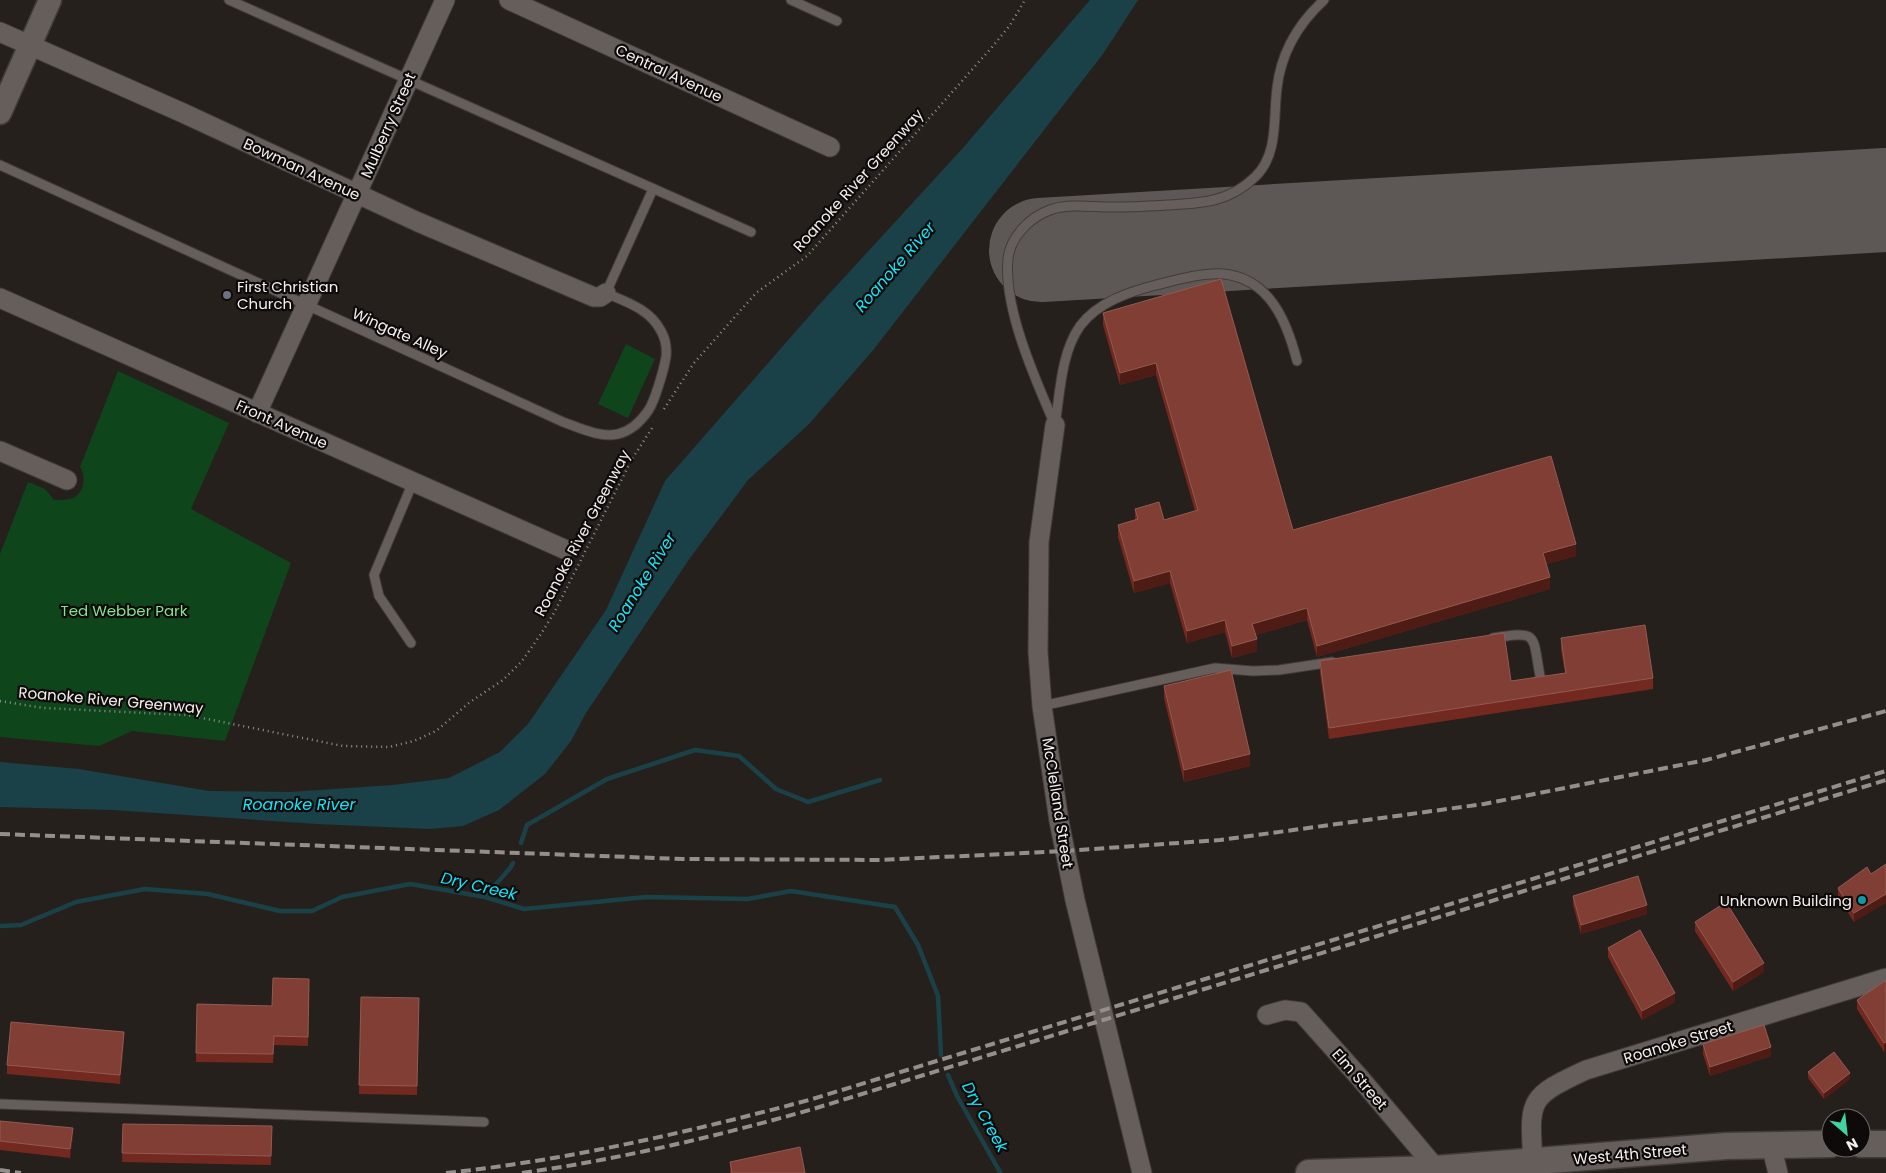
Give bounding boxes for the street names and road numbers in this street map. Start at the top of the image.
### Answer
street label: Central Avenue [612,39,726,107]
street label: Mulberry Street [355,69,421,181]
street label: Roanoke River Greenway [788,104,928,256]
street label: Bowman Avenue [240,133,364,205]
street label: Wingate Alley [349,303,451,364]
street label: Front Avenue [233,394,331,454]
street label: Roanoke River Greenway [529,446,635,620]
street label: Roanoke River Greenway [18,681,205,719]
street label: McClelland Street [1037,736,1079,870]
street label: Roanoke Street [1621,1015,1735,1069]
street label: Elm Street [1328,1044,1392,1114]
street label: West 4th Street [1572,1139,1688,1169]

